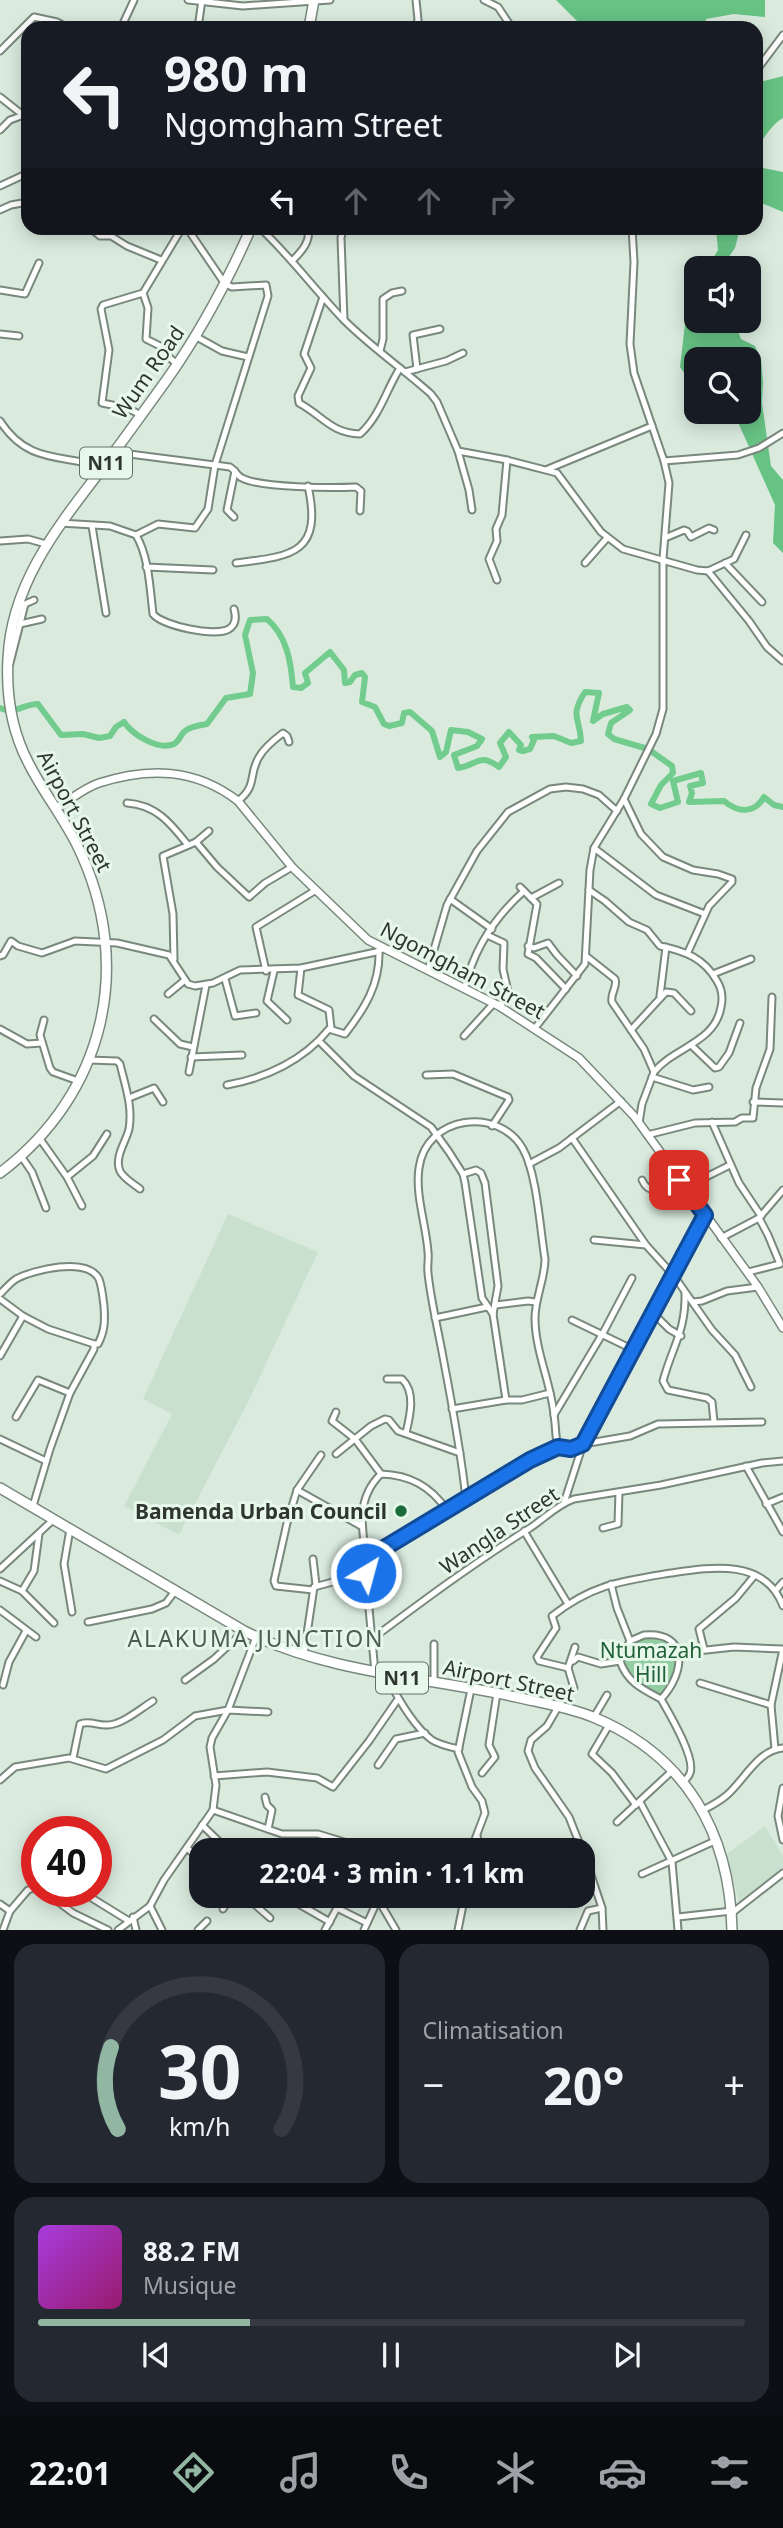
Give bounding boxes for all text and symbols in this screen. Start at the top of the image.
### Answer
text: 980 m [164,40,309,106]
icon: left [49,49,140,140]
text: Ngomgham Street [164,103,442,146]
icon: left [264,182,302,220]
icon: ahead [337,182,375,220]
icon: ahead [410,182,448,220]
icon: right [483,182,521,220]
map controls [684,256,761,424]
button: sound [684,256,761,333]
street label: Wum Road [106,320,190,424]
button: search [684,347,761,424]
road number: N11 [80,447,132,478]
street label: Airport Street [31,745,119,877]
street label: Ngomgham Street [376,915,551,1025]
pin [649,1150,709,1210]
icon: arrive [660,1161,698,1199]
street label: Wangla Street [434,1480,564,1580]
place label: Bamenda Urban Council [135,1497,387,1525]
marker: Bamenda Urban Council [393,1503,409,1519]
position arrow [329,1536,403,1610]
district label: ALAKUMA JUNCTION [127,1622,385,1654]
park label: Ntumazah Hill [600,1636,702,1688]
street label: Airport Street [441,1652,578,1708]
road number: N11 [376,1662,428,1694]
speed limit sign: 40 [21,1816,112,1907]
text: 22:04 · 3 min · 1.1 km [259,1855,525,1891]
text: Climatisation [423,2014,564,2046]
text: 30 [158,2022,241,2121]
text: 20° [543,2049,625,2120]
text: − [423,2058,444,2110]
text: + [723,2058,745,2110]
text: km/h [168,2109,230,2143]
text: 88.2 FM [143,2233,240,2269]
text: Musique [143,2269,236,2301]
icon: previous [137,2336,175,2374]
icon: pause [372,2336,410,2374]
icon: next [608,2336,646,2374]
icon: directions [169,2448,218,2497]
icon: music [276,2448,325,2497]
icon: phone [384,2448,433,2497]
icon: climate [491,2448,540,2497]
icon: car [598,2448,647,2497]
icon: filters [705,2448,754,2497]
text: 22:01 [29,2451,111,2494]

